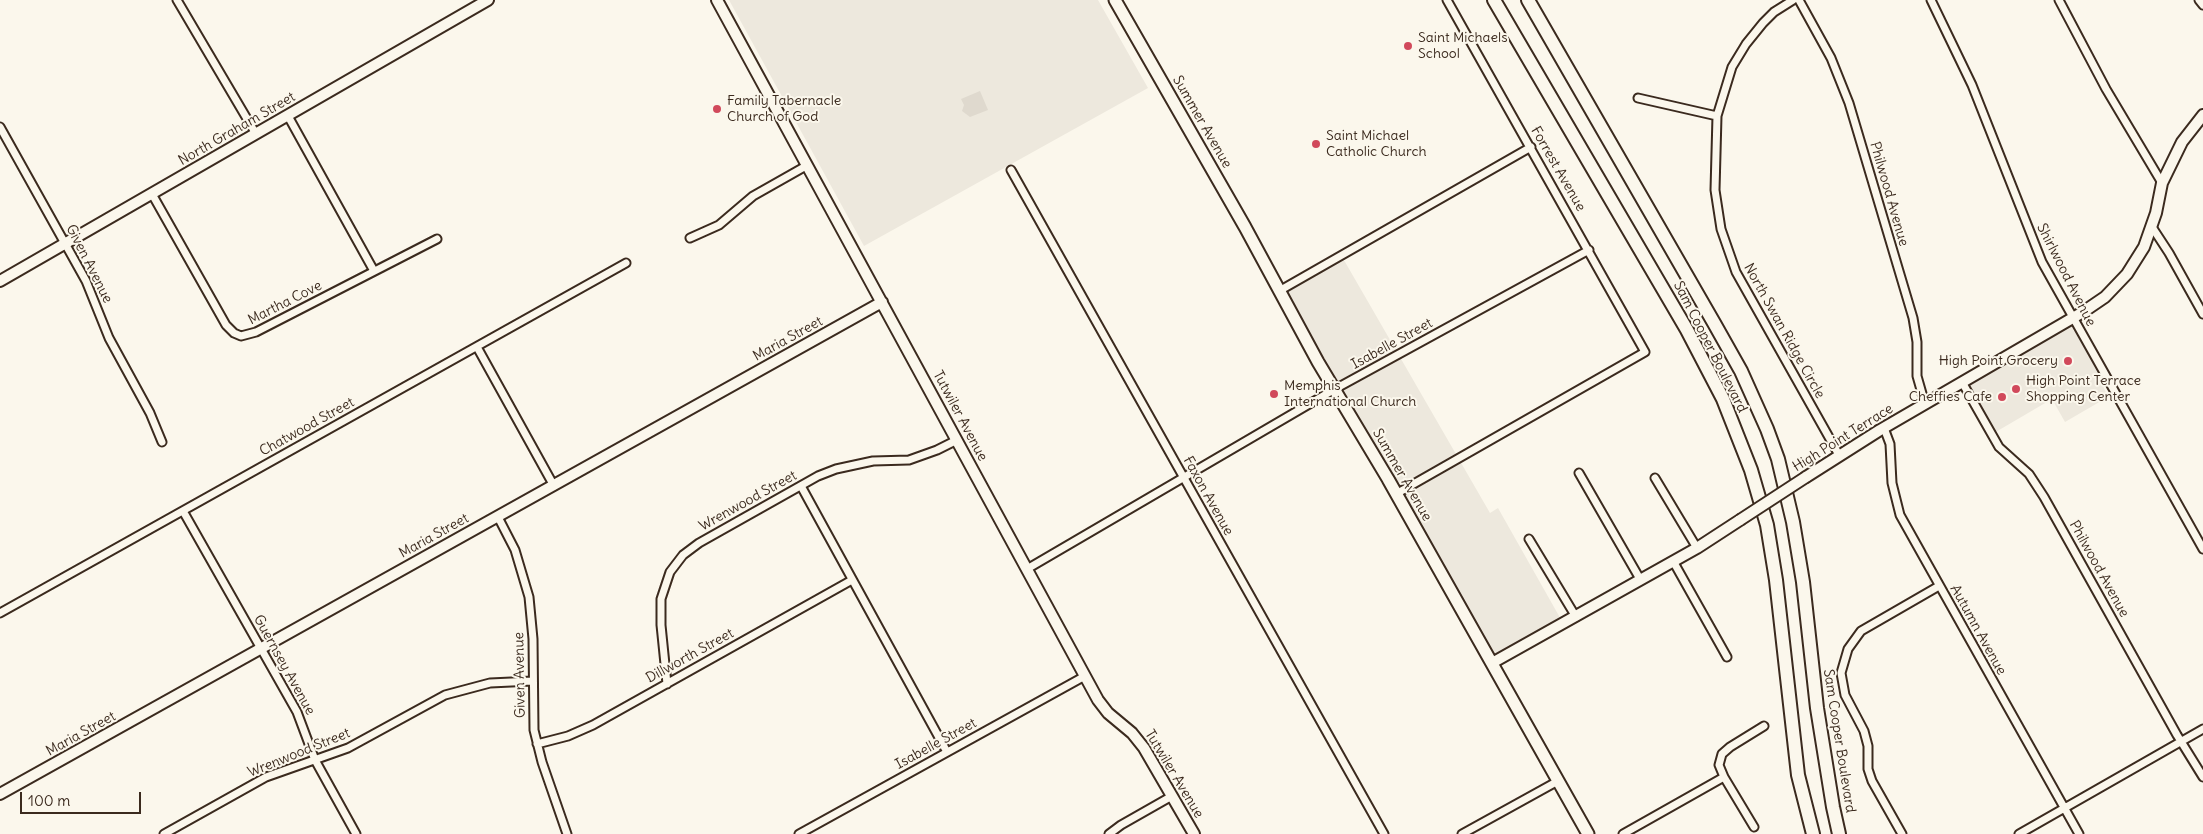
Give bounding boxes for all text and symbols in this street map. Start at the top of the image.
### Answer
place label: Saint Michaels School [1418,30,1508,62]
marker: Saint Michaels School [1402,40,1414,52]
street label: Summer Avenue [1169,73,1235,171]
street label: North Graham Street [176,89,298,169]
place label: Family Tabernacle Church of God [727,93,841,125]
marker: Family Tabernacle Church of God [711,103,723,115]
street label: Forrest Avenue [1527,124,1589,214]
place label: Saint Michael Catholic Church [1326,128,1427,160]
marker: Saint Michael Catholic Church [1310,138,1322,150]
street label: Philwood Avenue [1866,140,1912,248]
street label: Shirlwood Avenue [2033,221,2099,329]
street label: Given Avenue [62,222,116,306]
street label: North Swan Ridge Circle [1740,260,1828,402]
street label: Martha Cove [245,277,325,329]
street label: Sam Cooper Boulevard [1670,279,1750,415]
street label: Maria Street [750,313,826,365]
street label: Isabelle Street [1348,315,1436,373]
place label: High Point Grocery [1939,353,2058,369]
marker: High Point Grocery [2062,355,2074,367]
street label: Tutwiler Avenue [929,368,991,464]
place label: High Point Terrace Shopping Center [2026,373,2141,406]
place label: Memphis International Church [1284,378,1416,411]
marker: High Point Terrace Shopping Center [2010,383,2022,395]
marker: Memphis International Church [1268,388,1280,400]
place label: Cheffies Cafe [1909,389,1992,405]
marker: Cheffies Cafe [1996,391,2008,403]
street label: Chatwood Street [257,394,357,460]
street label: High Point Terrace [1790,400,1896,476]
street label: Summer Avenue [1369,426,1435,524]
street label: Faxon Avenue [1179,453,1237,539]
street label: Wrenwood Street [696,467,800,535]
street label: Maria Street [396,510,472,562]
street label: Philwood Avenue [2065,518,2133,620]
street label: Autumn Avenue [1946,582,2010,678]
street label: Guernsey Avenue [250,612,318,718]
street label: Dillworth Street [643,625,737,687]
street label: Given Avenue [511,632,529,718]
street label: Sam Cooper Boulevard [1819,668,1859,814]
street label: Maria Street [43,708,119,760]
street label: Isabelle Street [892,715,980,773]
street label: Wrenwood Street [245,725,353,781]
street label: Tutwiler Avenue [1141,727,1207,821]
scale bar [22,782,144,814]
text: 100 m [28,791,70,810]

